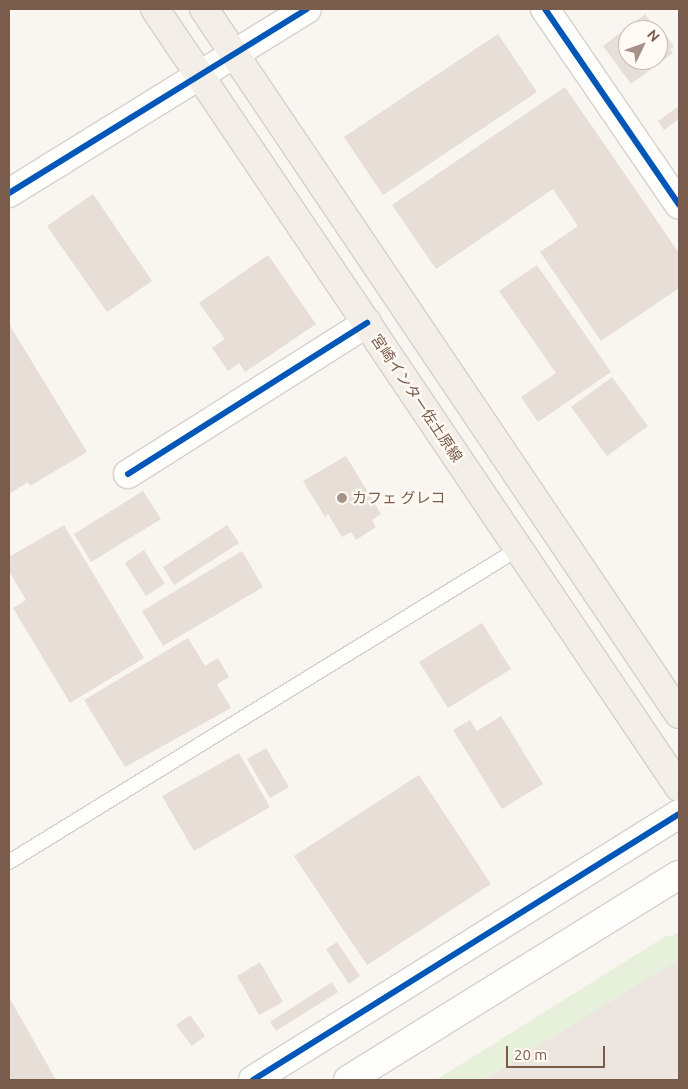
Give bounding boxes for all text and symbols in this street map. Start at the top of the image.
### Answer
north arrow [618,20,668,70]
text: N [644,26,663,45]
street label: 宮崎インター佐土原線 [368,331,466,465]
place label: カフェ グレコ [352,489,445,507]
marker: カフェ グレコ [336,492,348,504]
scale bar [508,1036,607,1068]
text: 20 m [514,1046,547,1063]

